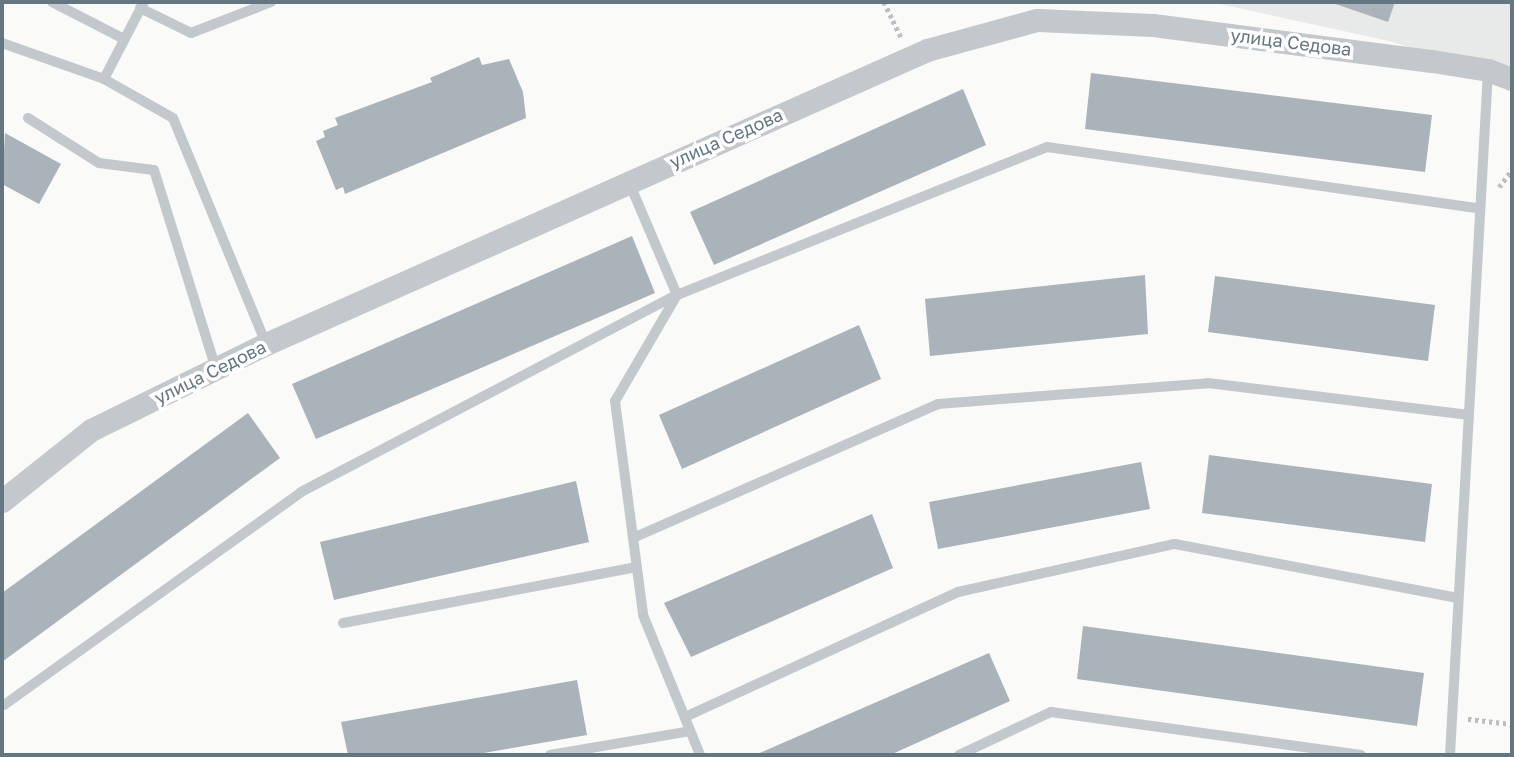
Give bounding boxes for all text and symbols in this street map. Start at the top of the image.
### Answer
street label: улица Седова [1229,24,1353,60]
street label: улица Седова [666,103,786,173]
street label: улица Седова [151,336,269,408]

